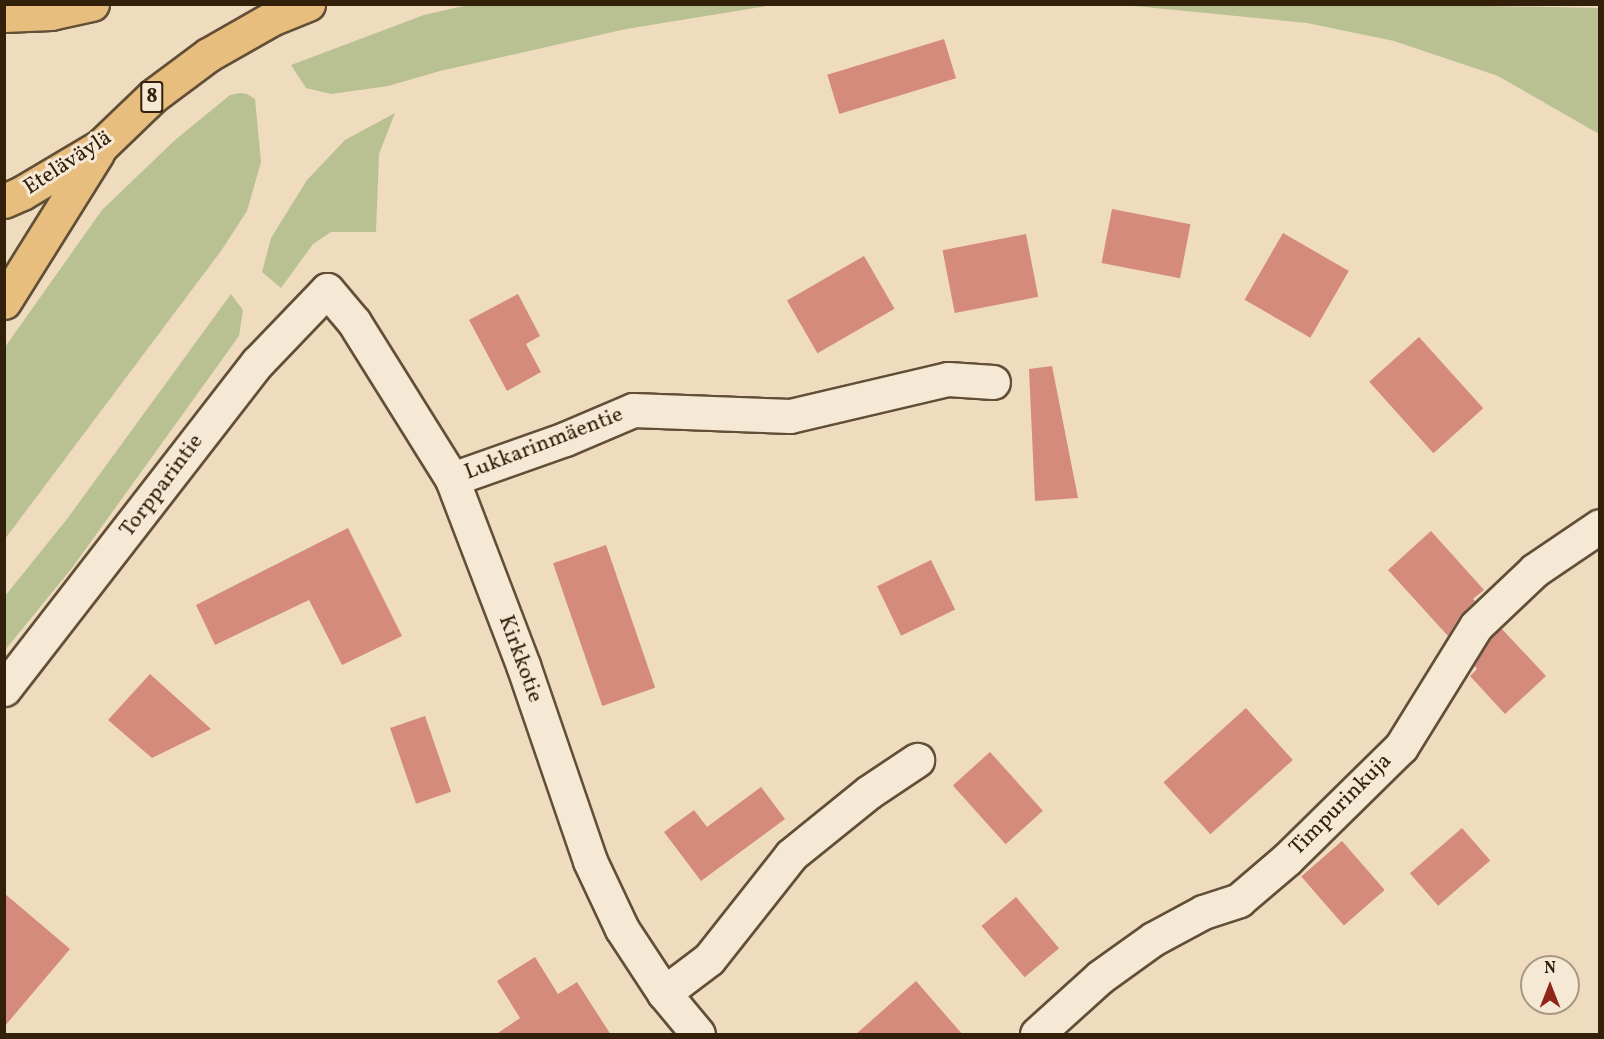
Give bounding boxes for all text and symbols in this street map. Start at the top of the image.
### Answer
road number: 8 [140,79,164,115]
street label: Eteläväylä [19,125,117,201]
street label: Lukkarinmäentie [461,402,627,486]
street label: Torpparintie [115,429,209,543]
street label: Kirkkotie [492,612,548,706]
street label: Timpurinkuja [1284,748,1398,862]
north arrow [1520,955,1580,1015]
text: N [1544,958,1556,980]

